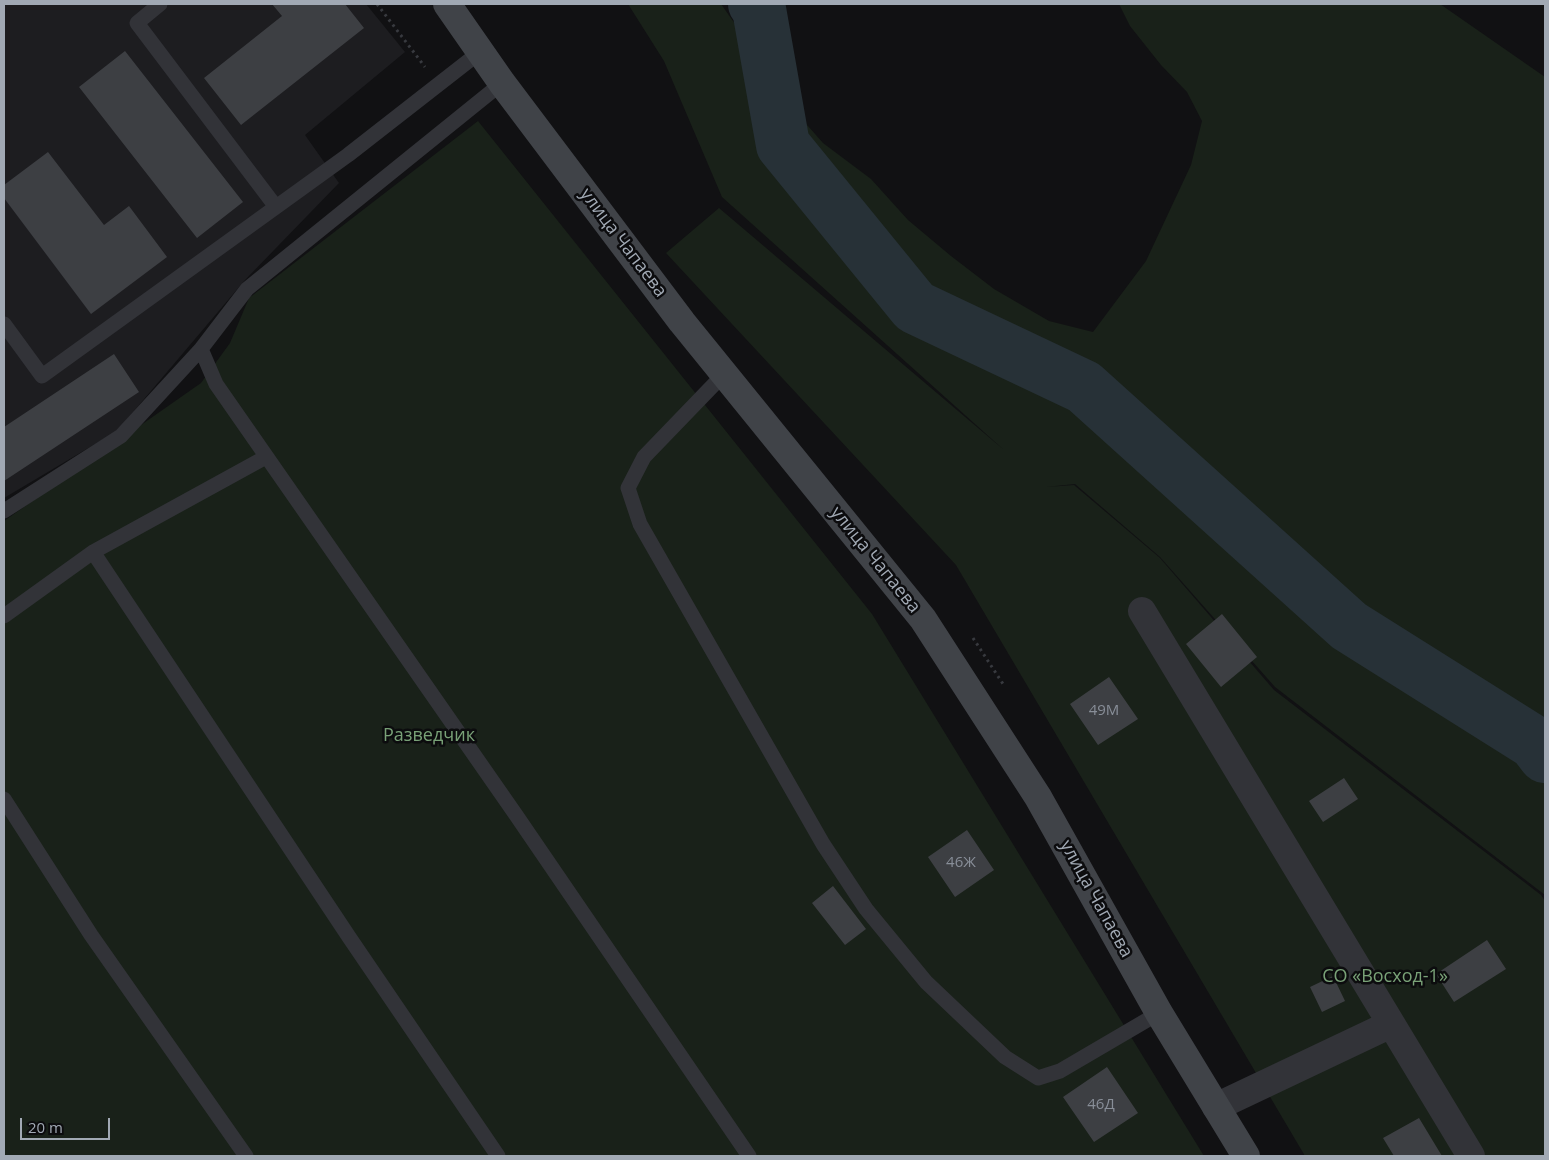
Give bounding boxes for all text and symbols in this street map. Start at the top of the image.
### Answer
street label: улица Чапаева [575,184,671,302]
street label: улица Чапаева [825,502,925,618]
house number: 49М [1089,702,1119,720]
park label: Разведчик [383,725,475,747]
street label: улица Чапаева [1055,837,1137,961]
house number: 46Ж [946,854,976,872]
park label: СО «Восход-1» [1322,966,1448,988]
house number: 46Д [1087,1096,1115,1114]
scale bar [22,1108,112,1140]
text: 20 m [28,1117,63,1137]

